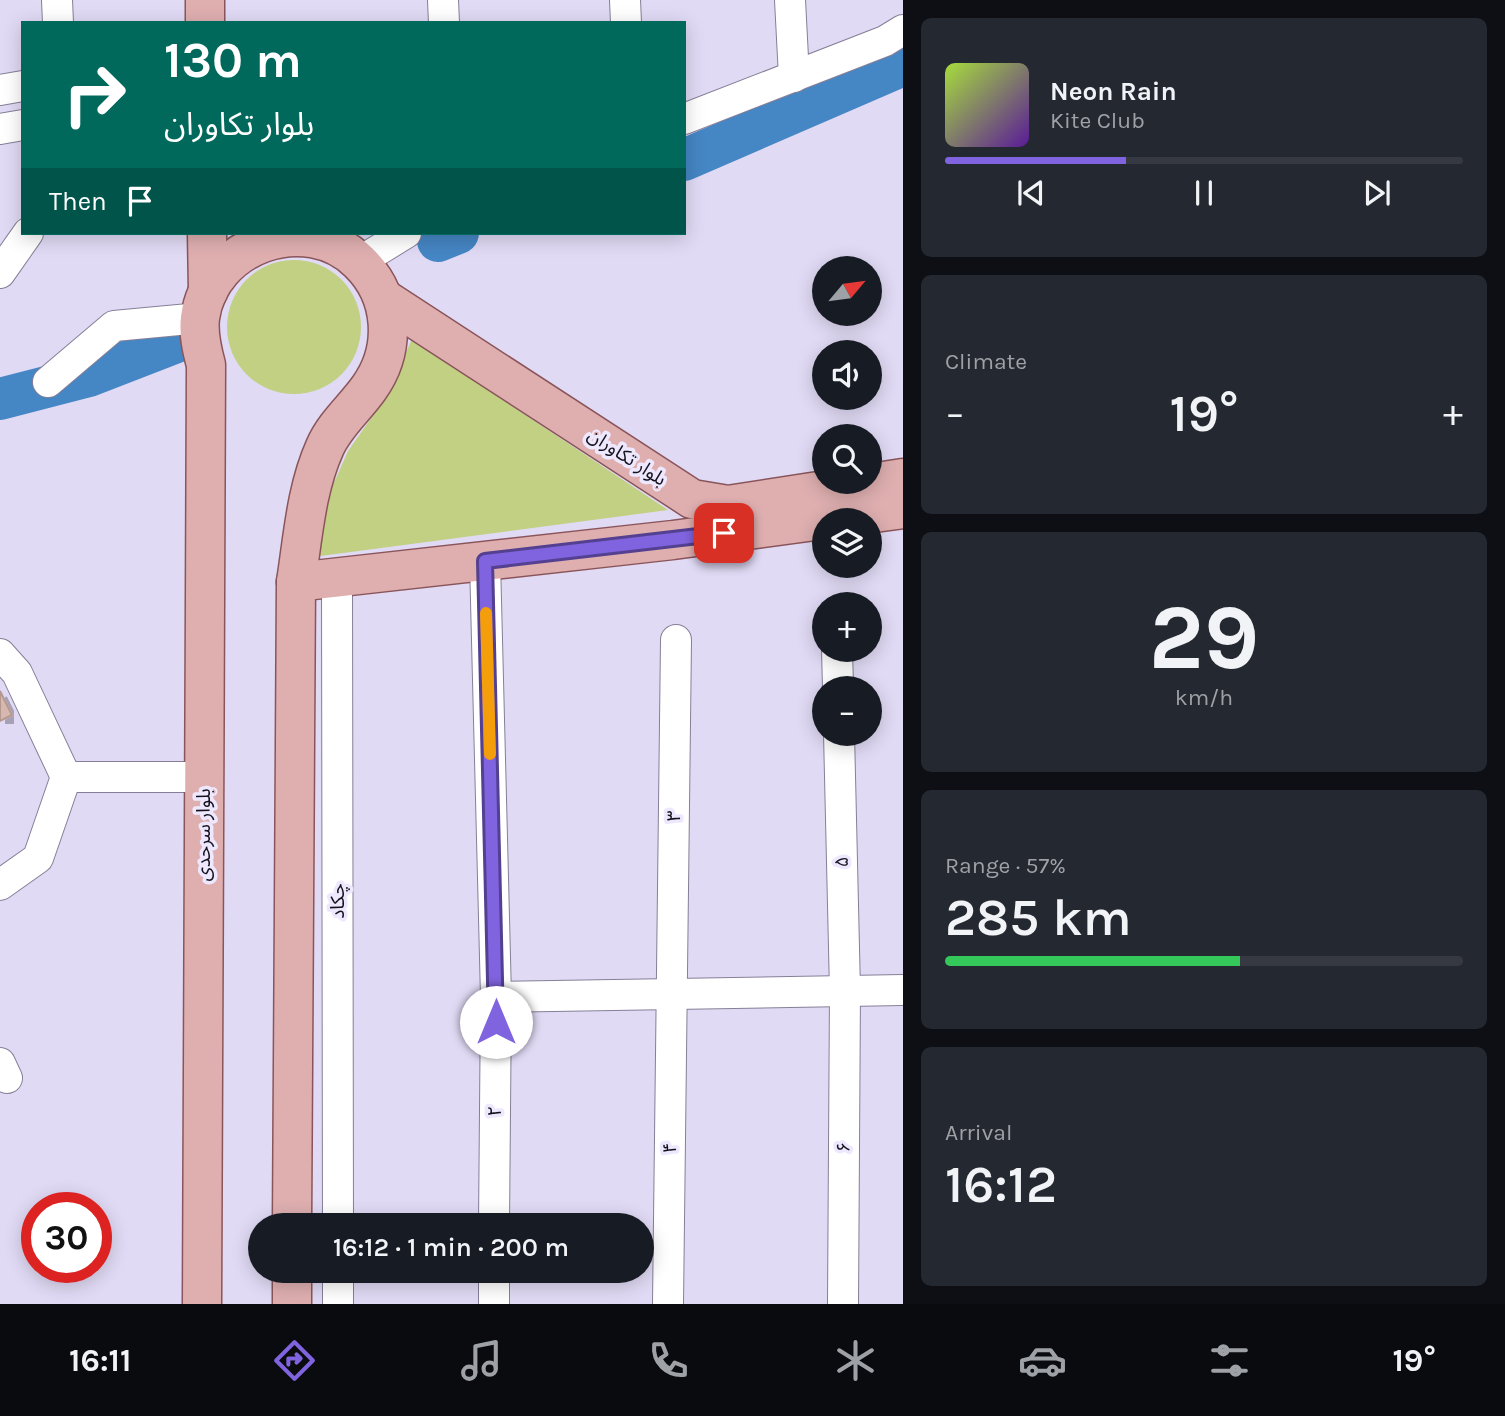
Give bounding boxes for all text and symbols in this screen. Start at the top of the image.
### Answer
text: 130 m [164,32,302,89]
icon: right [49,49,140,140]
text: Neon Rain [1050,76,1177,107]
text: بلوار تکاوران [164,106,314,143]
text: Kite Club [1050,107,1145,134]
icon: previous [1012,174,1050,212]
icon: pause [1185,174,1223,212]
icon: next [1358,174,1396,212]
icon: arrive [121,182,159,220]
text: Then [49,186,107,217]
north arrow [812,256,882,326]
map controls [812,256,882,746]
button: sound [812,340,882,410]
text: Climate [945,348,1027,375]
text: 19° [1170,383,1238,444]
text: − [945,391,965,436]
text: + [1443,391,1463,436]
street label: بلوار تکاوران [584,423,670,491]
button: search [812,424,882,494]
pin [694,503,754,563]
button: layers [812,508,882,578]
icon: arrive [705,514,743,552]
text: 29 [1149,585,1259,691]
button: + [812,592,882,662]
button: − [812,676,882,746]
text: km/h [1175,684,1233,711]
street label: بلوار سرحدی [193,788,215,882]
street label: ۳ [663,810,685,822]
text: Range · 57% [945,852,1066,879]
street label: ۵ [831,856,853,868]
street label: چکاد [327,883,350,919]
text: 285 km [945,887,1132,948]
position arrow [459,985,533,1059]
street label: ۲ [484,1106,506,1116]
text: Arrival [945,1119,1012,1146]
street label: ۴ [659,1142,681,1154]
street label: ۶ [833,1142,855,1152]
text: 16:12 [945,1154,1057,1215]
speed limit sign: 30 [21,1192,112,1283]
text: 16:12 · 1 min · 200 m [333,1232,569,1263]
icon: directions [270,1336,319,1385]
icon: music [457,1336,506,1385]
icon: phone [644,1336,693,1385]
icon: climate [831,1336,880,1385]
icon: car [1018,1336,1067,1385]
icon: filters [1205,1336,1254,1385]
text: 16:11 [69,1342,131,1379]
text: 19° [1392,1342,1436,1379]

